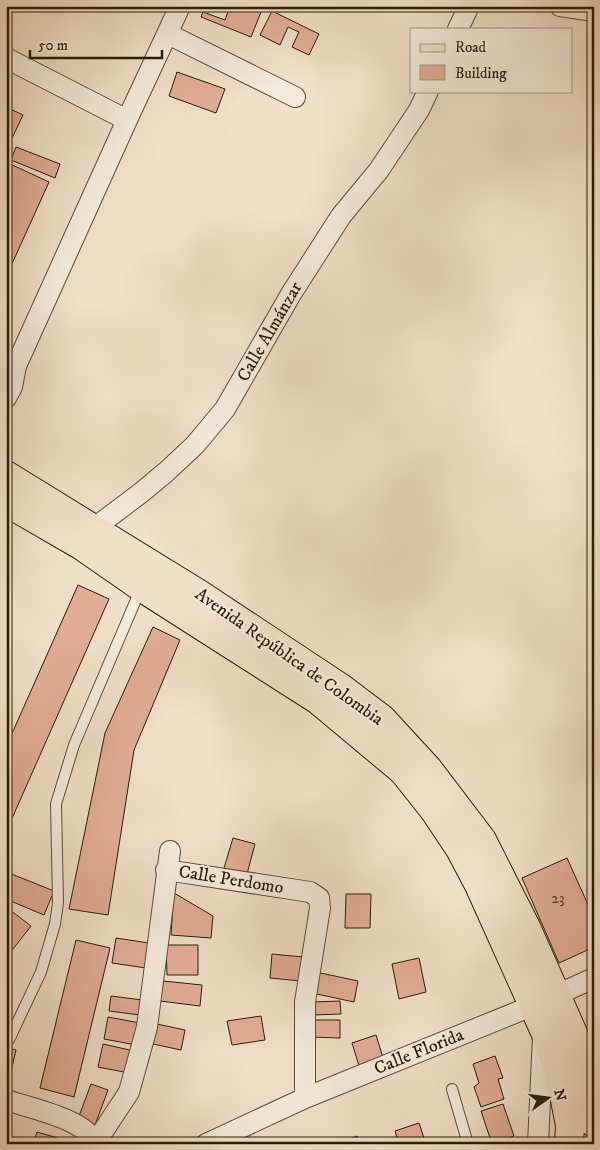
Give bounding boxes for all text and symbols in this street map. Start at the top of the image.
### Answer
scale bar [30,28,162,60]
legend [410,28,572,92]
text: 50 m [38,36,68,55]
text: Road [455,38,487,57]
text: Building [455,64,507,83]
street label: Calle Almánzar [233,278,307,386]
street label: Avenida República de Colombia [191,583,388,731]
street label: Calle Perdomo [177,861,285,899]
house number: 23 [552,889,564,908]
street label: Calle Florida [371,1024,467,1080]
north arrow [522,1072,572,1122]
text: N [550,1087,570,1103]

